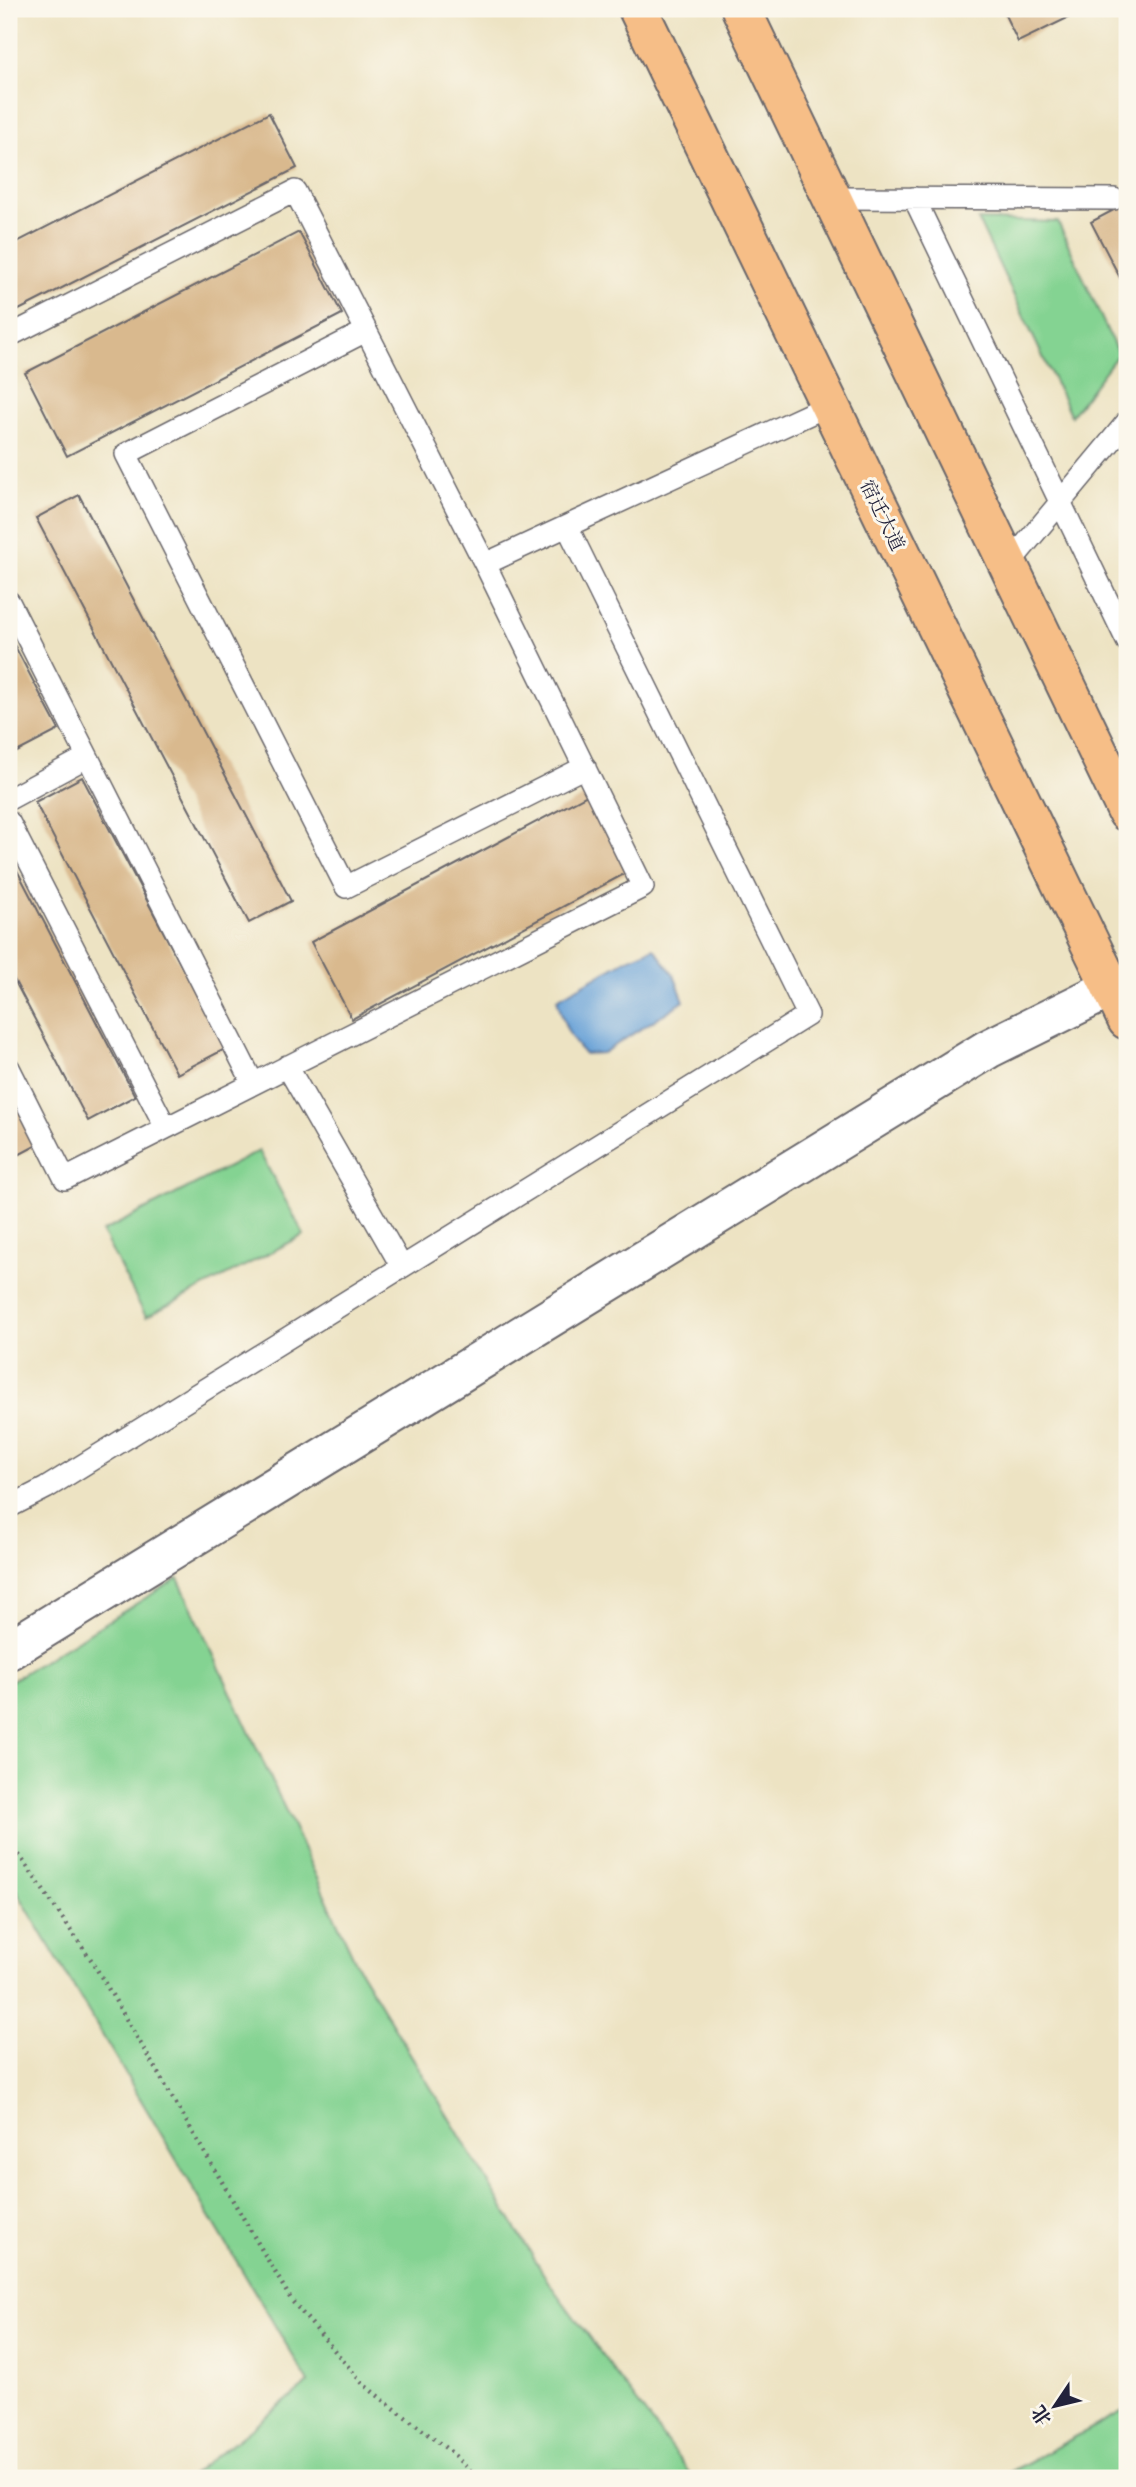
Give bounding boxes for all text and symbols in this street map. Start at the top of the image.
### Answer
street label: 宿迁大道 [856,476,909,554]
north arrow [1020,2372,1090,2442]
text: 北 [1027,2401,1056,2429]

